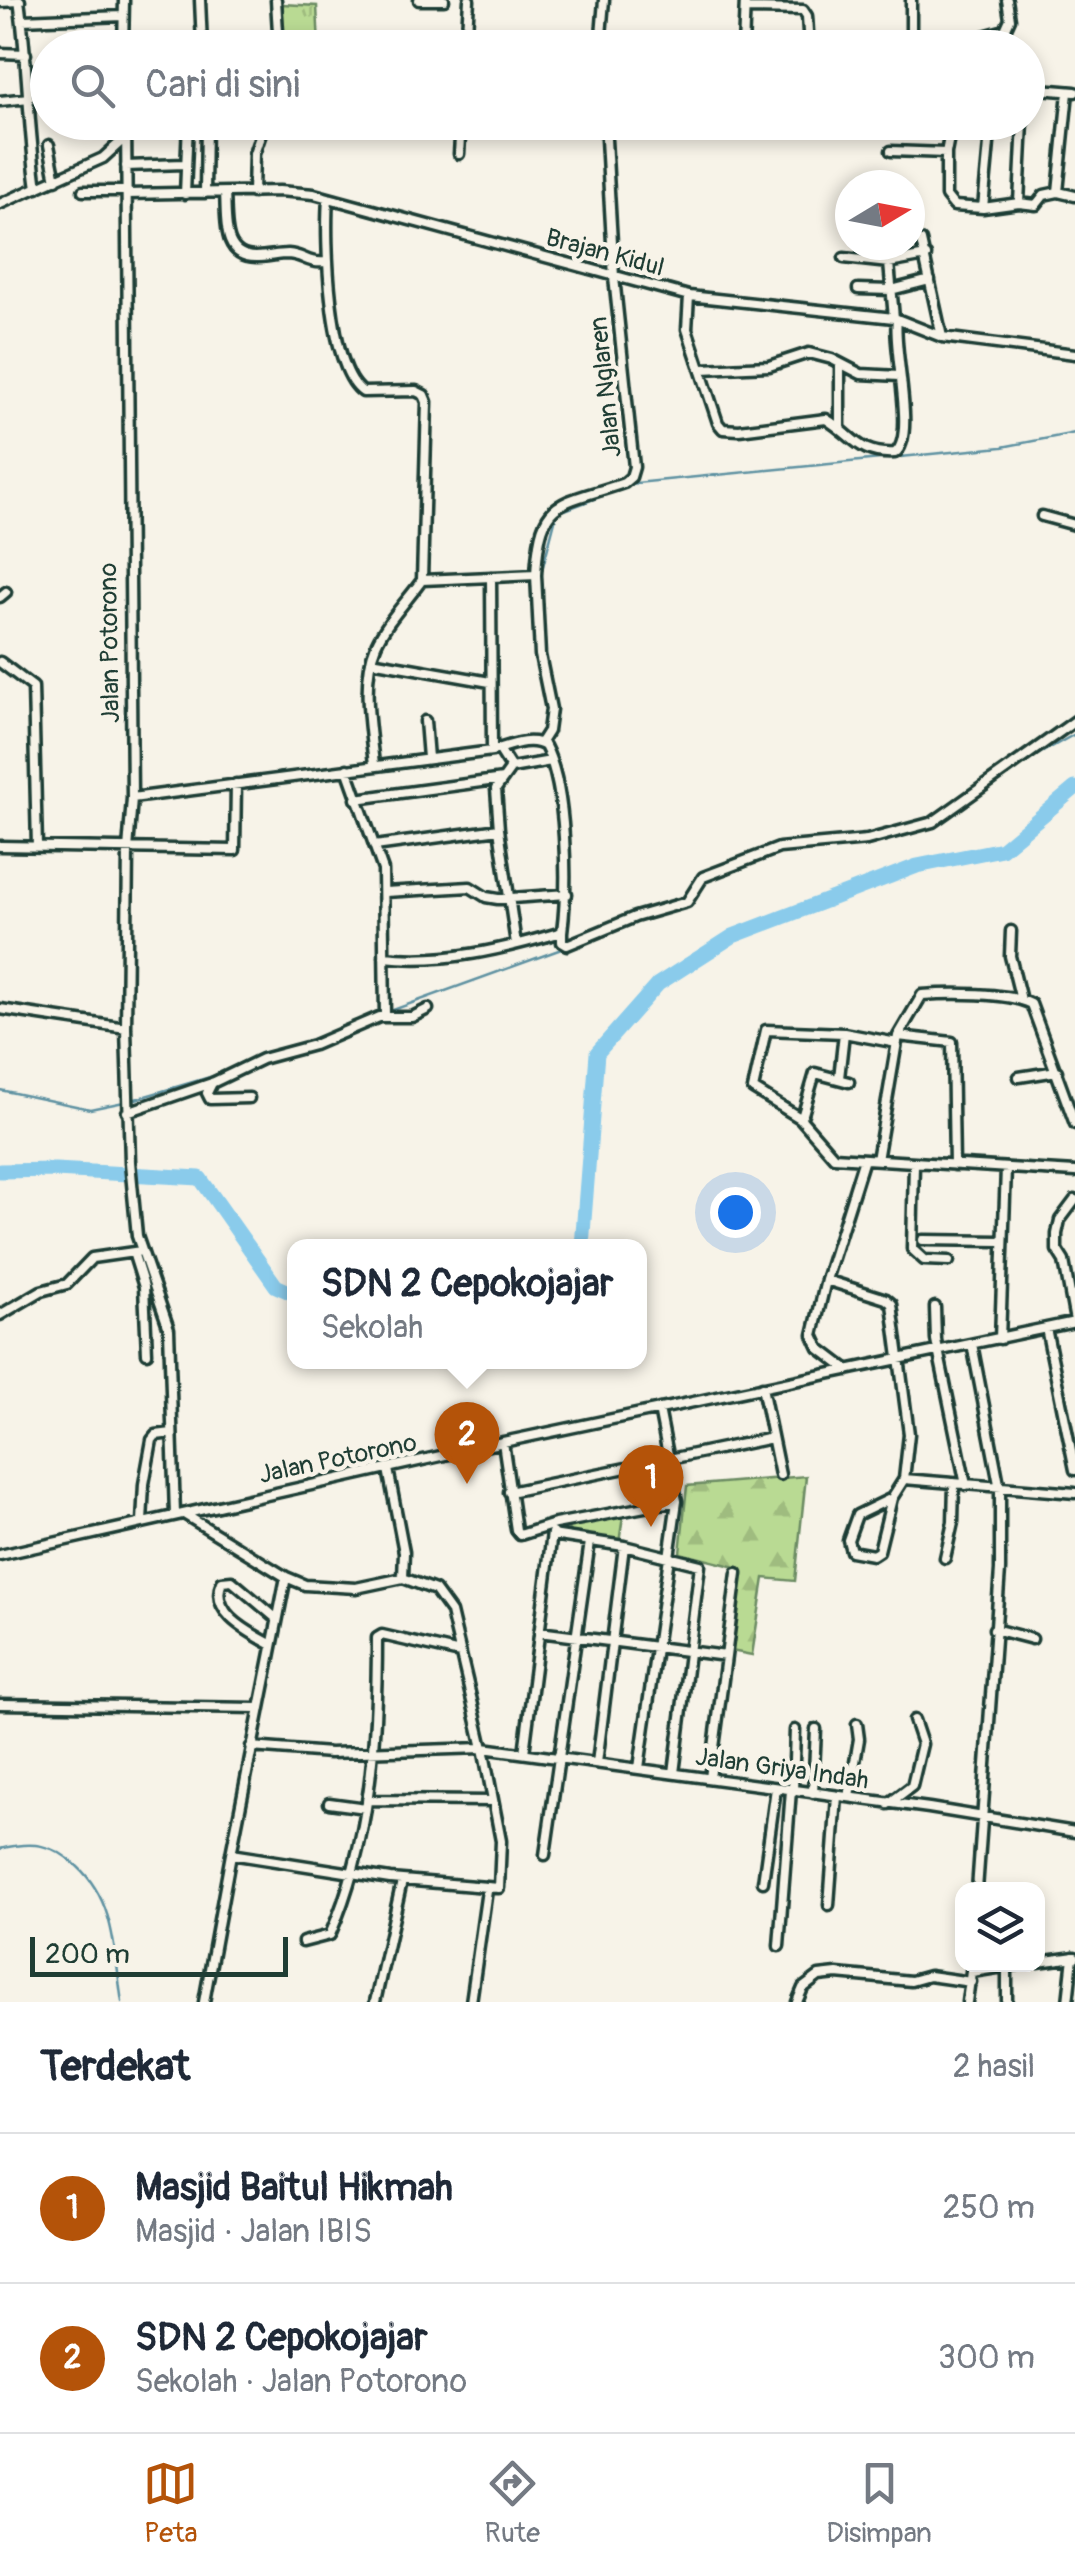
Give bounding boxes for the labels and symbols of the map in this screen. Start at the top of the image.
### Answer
north arrow [835,170,925,260]
street label: Brajan Kidul [542,222,668,284]
street label: Jalan Nglaren [583,315,629,459]
street label: Jalan Potorono [93,563,127,723]
your location [710,1187,761,1238]
pin: 2 [434,1402,500,1484]
street label: Jalan Potorono [256,1427,420,1491]
pin: 1 [618,1444,684,1527]
street label: Jalan Griya Indah [693,1742,871,1796]
scale bar [30,1932,288,1976]

